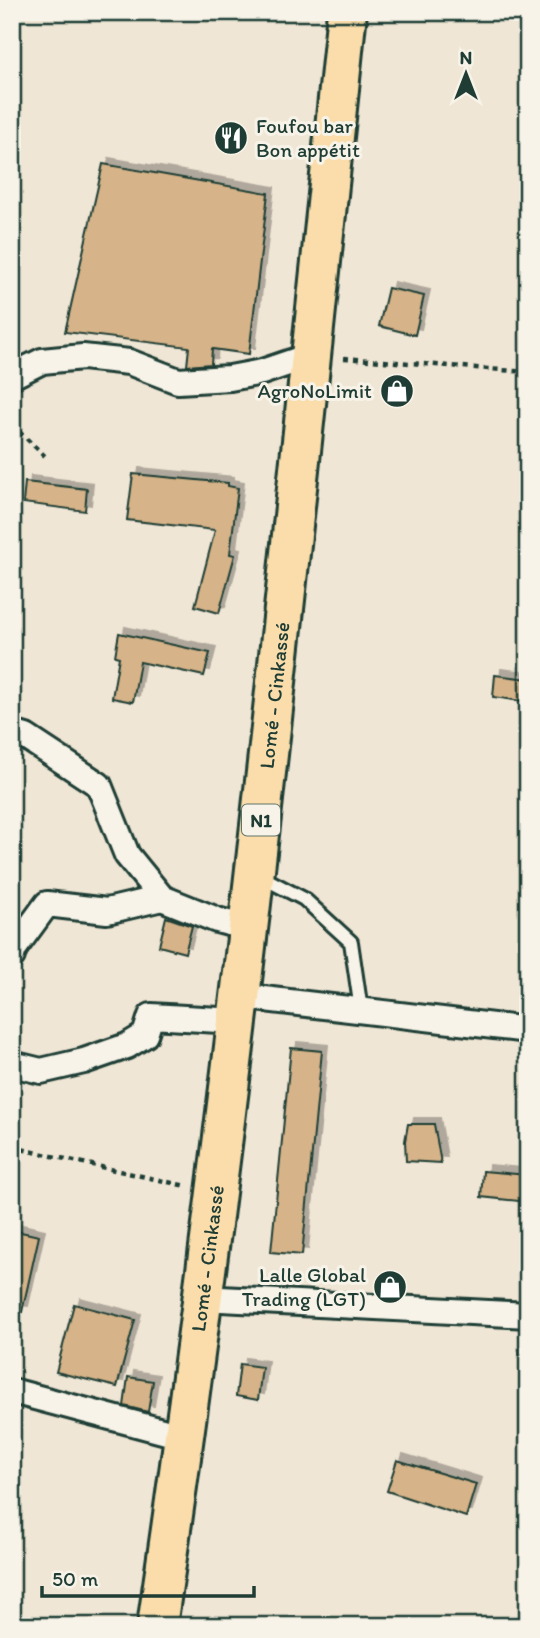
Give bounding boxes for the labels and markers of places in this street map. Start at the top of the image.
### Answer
place label: Foufou bar Bon appétit [256,113,360,162]
restaurant icon: Foufou bar Bon appétit [212,119,250,157]
shop icon: AgroNoLimit [378,372,416,410]
place label: AgroNoLimit [257,378,372,403]
place label: Lalle Global Trading (LGT) [242,1262,366,1311]
shop icon: Lalle Global Trading (LGT) [371,1268,409,1306]

